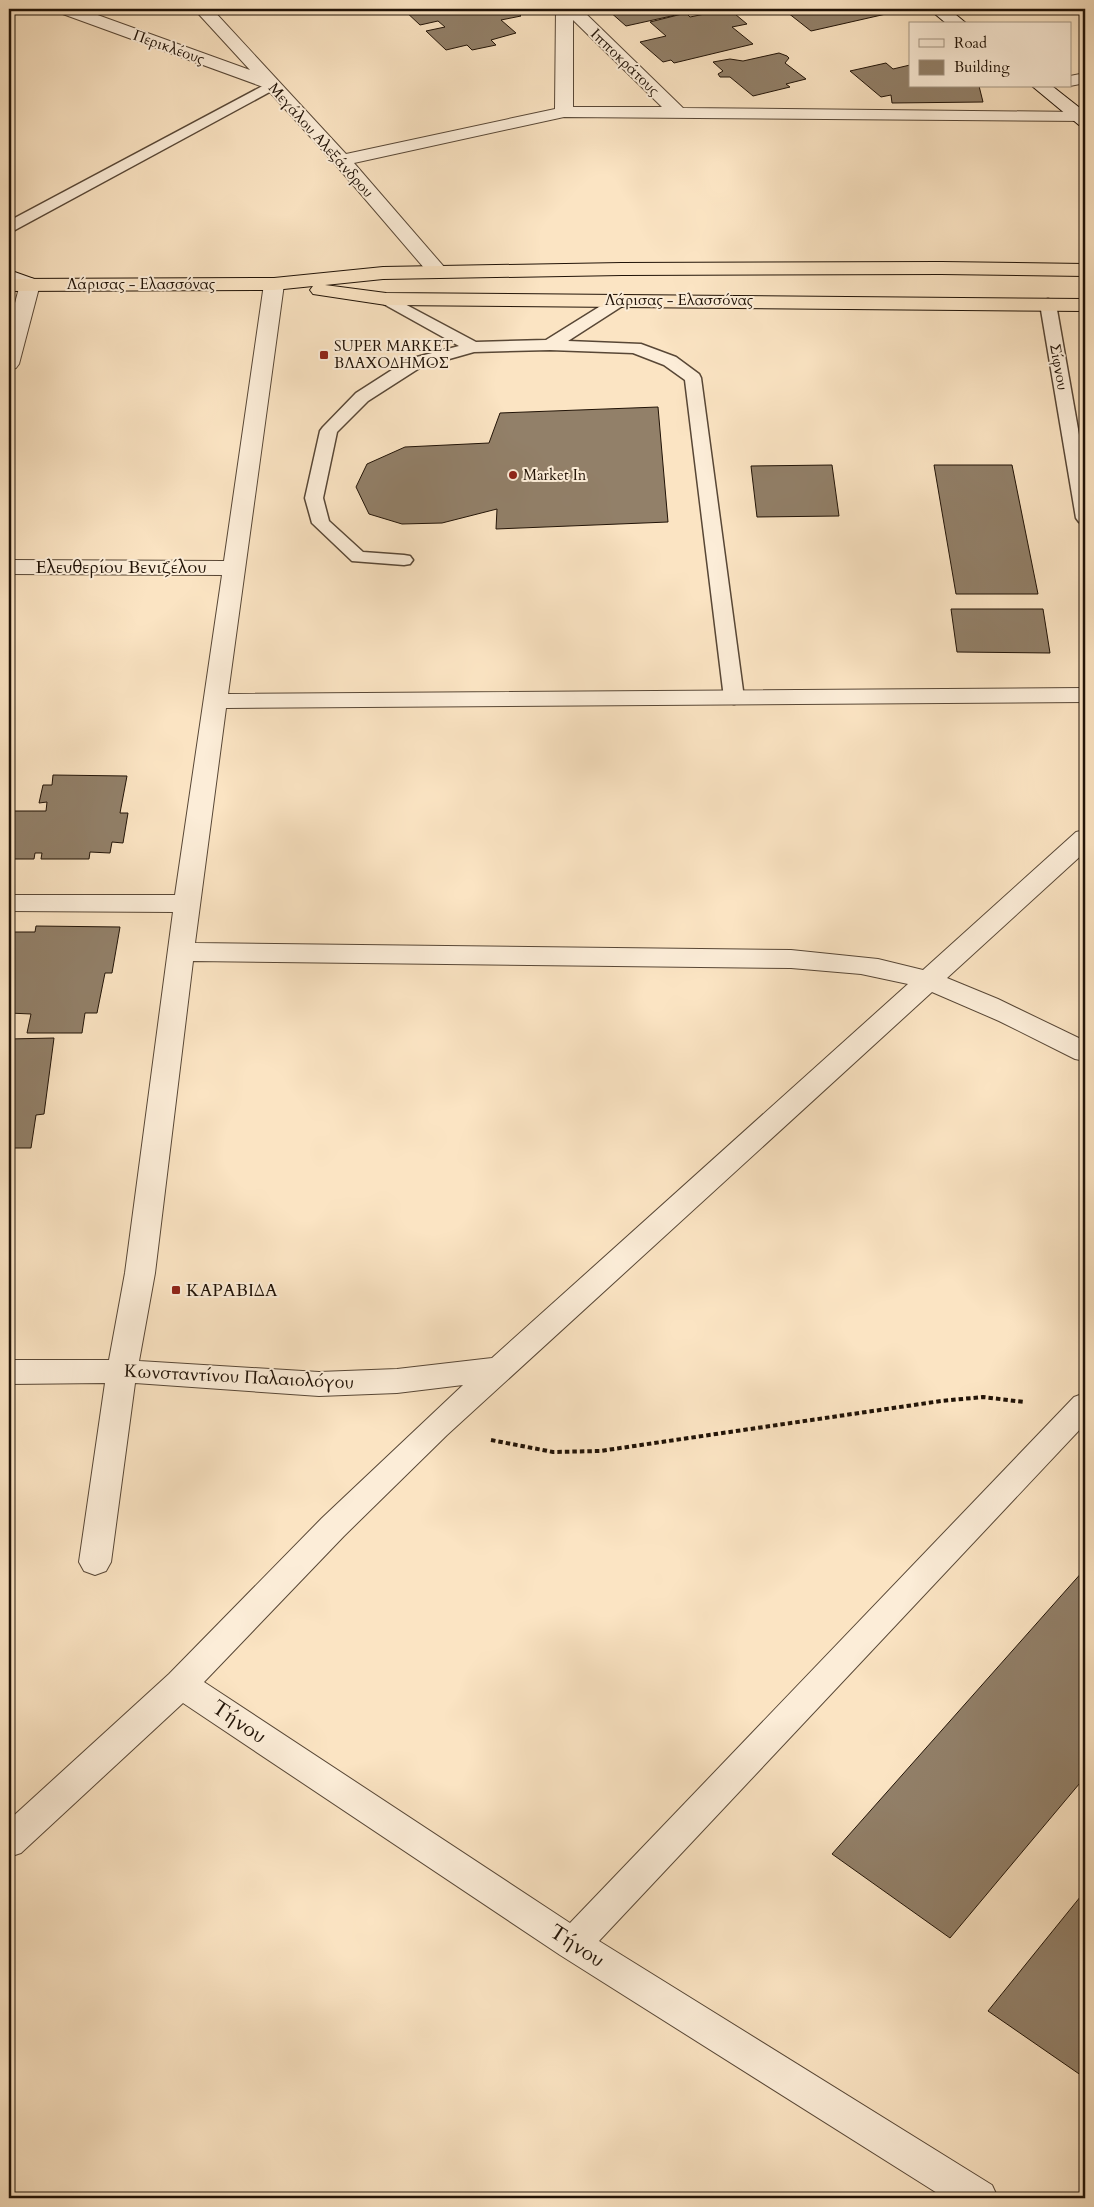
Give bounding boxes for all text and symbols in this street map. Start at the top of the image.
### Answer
legend [909,22,1072,88]
street label: Ιπποκράτους [586,24,664,100]
street label: Περικλέους [131,25,208,69]
text: Road [954,33,987,53]
text: Building [954,57,1010,77]
street label: Μεγάλου Αλεξάνδρου [264,78,378,202]
street label: Λάρισας - Ελασσόνας [67,274,216,294]
street label: Λάρισας - Ελασσόνας [605,290,754,310]
place label: SUPER MARKET ΒΛΑΧΟΔΗΜΟΣ [334,336,453,373]
street label: Σίφνου [1045,342,1073,392]
marker: SUPER MARKET ΒΛΑΧΟΔΗΜΟΣ [318,349,330,361]
place label: Market In [523,465,587,485]
marker: Market In [507,469,519,481]
street label: Ελευθερίου Βενιζέλου [35,555,207,580]
place label: ΚΑΡΑΒΙΔΑ [186,1278,278,1303]
marker: ΚΑΡΑΒΙΔΑ [170,1284,182,1296]
street label: Κωνσταντίνου Παλαιολόγου [123,1358,355,1396]
street label: Τήνου [206,1693,272,1751]
street label: Τήνου [544,1917,610,1975]

